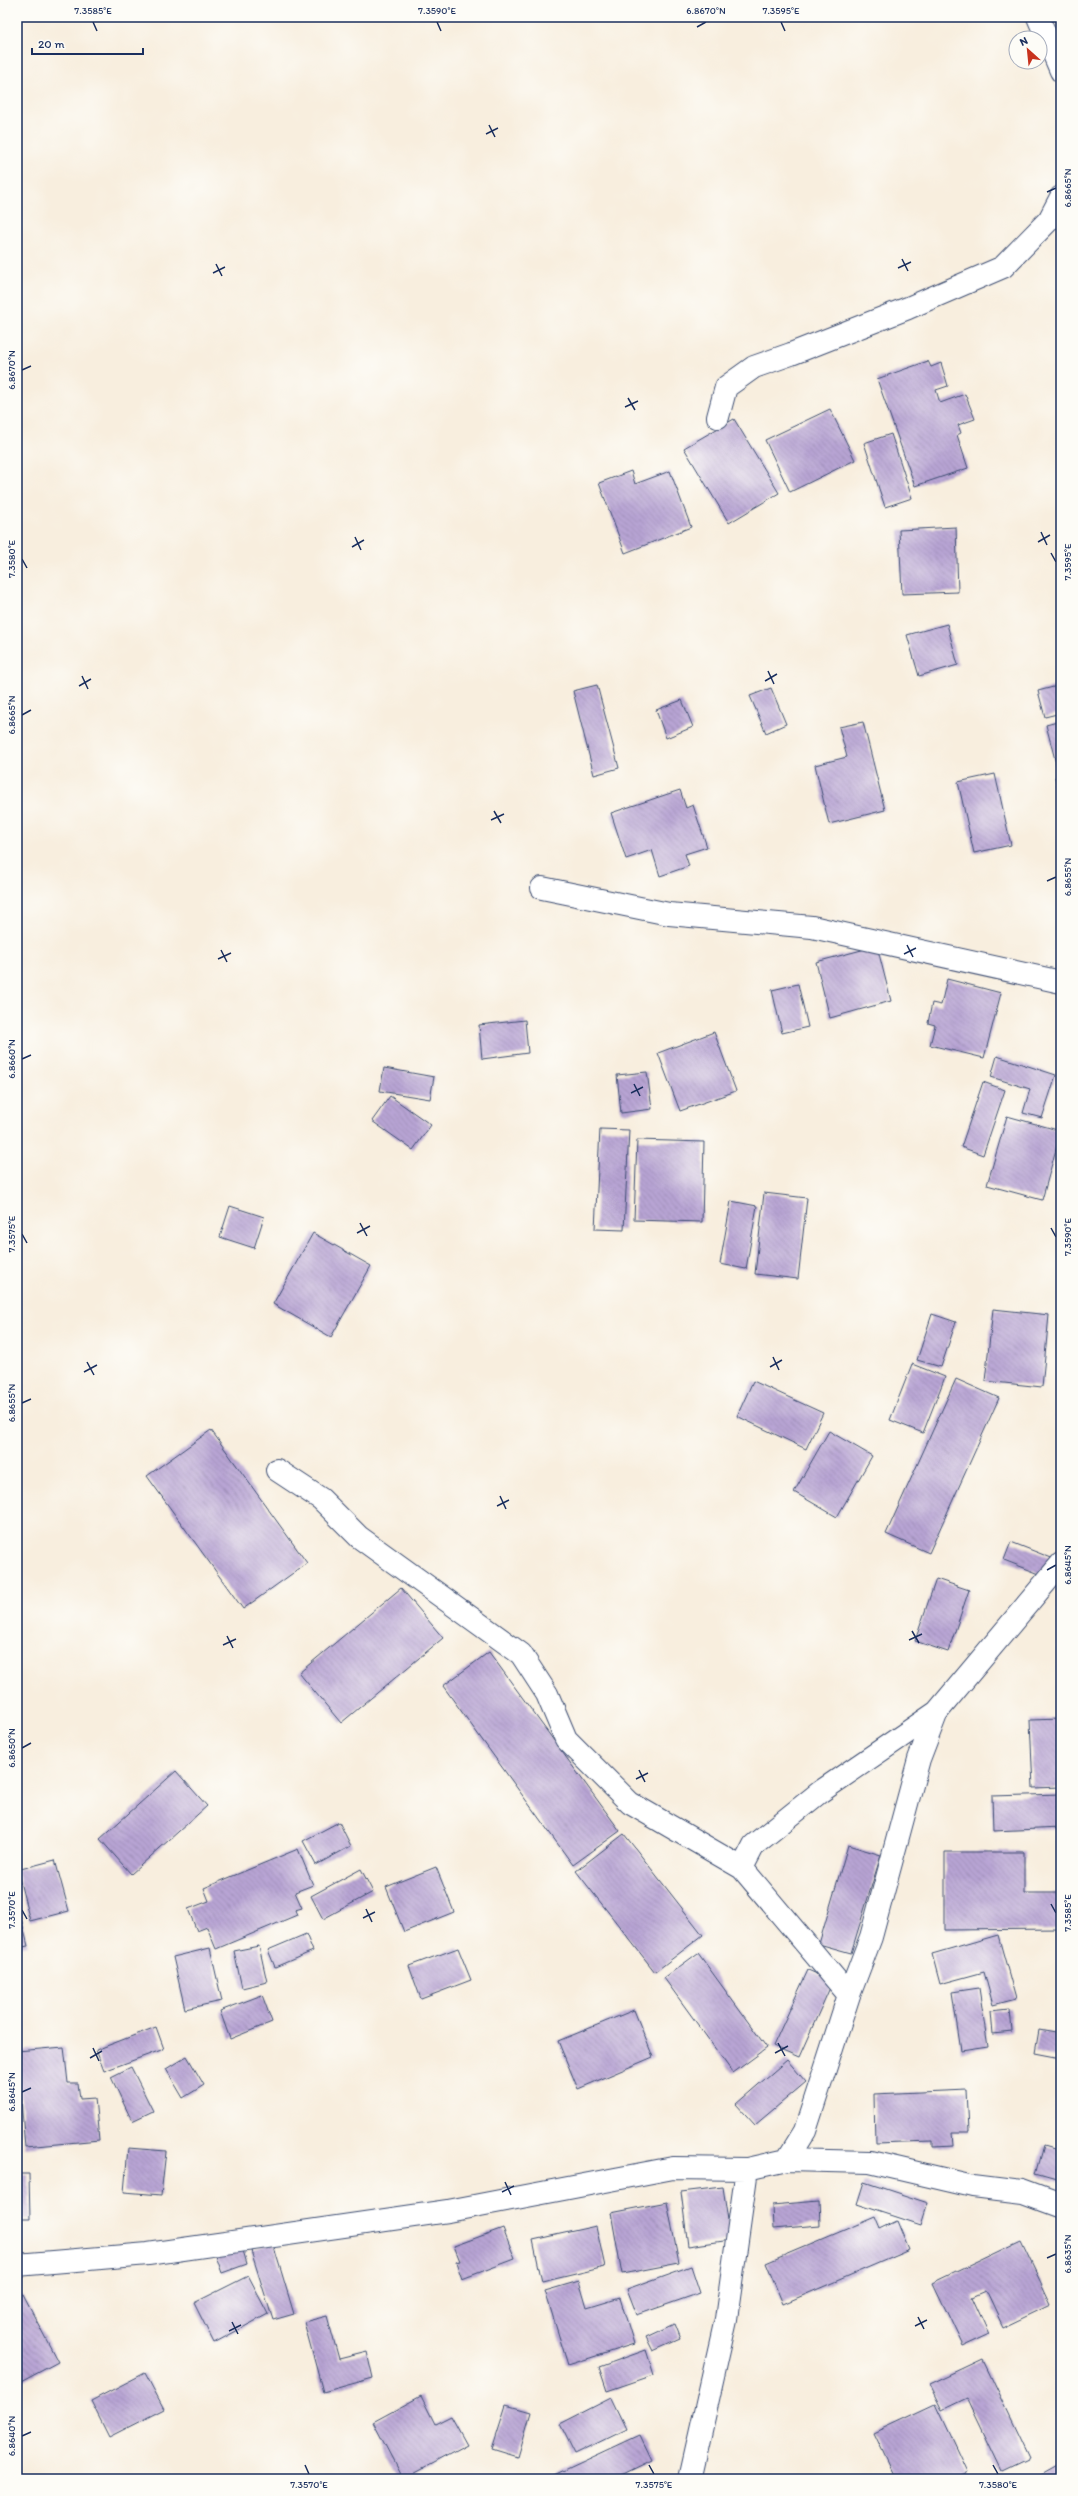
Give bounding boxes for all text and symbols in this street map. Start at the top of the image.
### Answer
text: 7.3585°E [74,4,112,17]
text: 7.3590°E [418,4,456,17]
text: 6.8670°N [686,4,726,17]
text: 7.3595°E [762,4,800,17]
scale bar [32,30,143,56]
north arrow [1008,30,1048,70]
text: N [1017,34,1030,49]
text: 20 m [38,37,65,51]
text: 6.8665°N [1061,168,1074,207]
text: 6.8670°N [5,350,18,390]
text: 7.3580°E [5,539,18,578]
text: 7.3595°E [1061,543,1074,581]
text: 6.8665°N [5,695,18,734]
text: 6.8655°N [1061,857,1074,896]
text: 6.8660°N [5,1039,18,1079]
text: 7.3575°E [5,1215,18,1252]
text: 7.3590°E [1061,1218,1074,1256]
text: 6.8655°N [5,1383,18,1422]
text: 6.8645°N [1061,1545,1074,1585]
text: 6.8650°N [5,1728,18,1768]
text: 7.3570°E [5,1891,18,1929]
text: 7.3585°E [1061,1894,1074,1932]
text: 6.8645°N [5,2072,18,2112]
text: 6.8635°N [1061,2234,1074,2273]
text: 6.8640°N [5,2416,18,2456]
text: 7.3570°E [290,2478,328,2491]
text: 7.3575°E [636,2478,673,2491]
text: 7.3580°E [979,2478,1018,2491]

